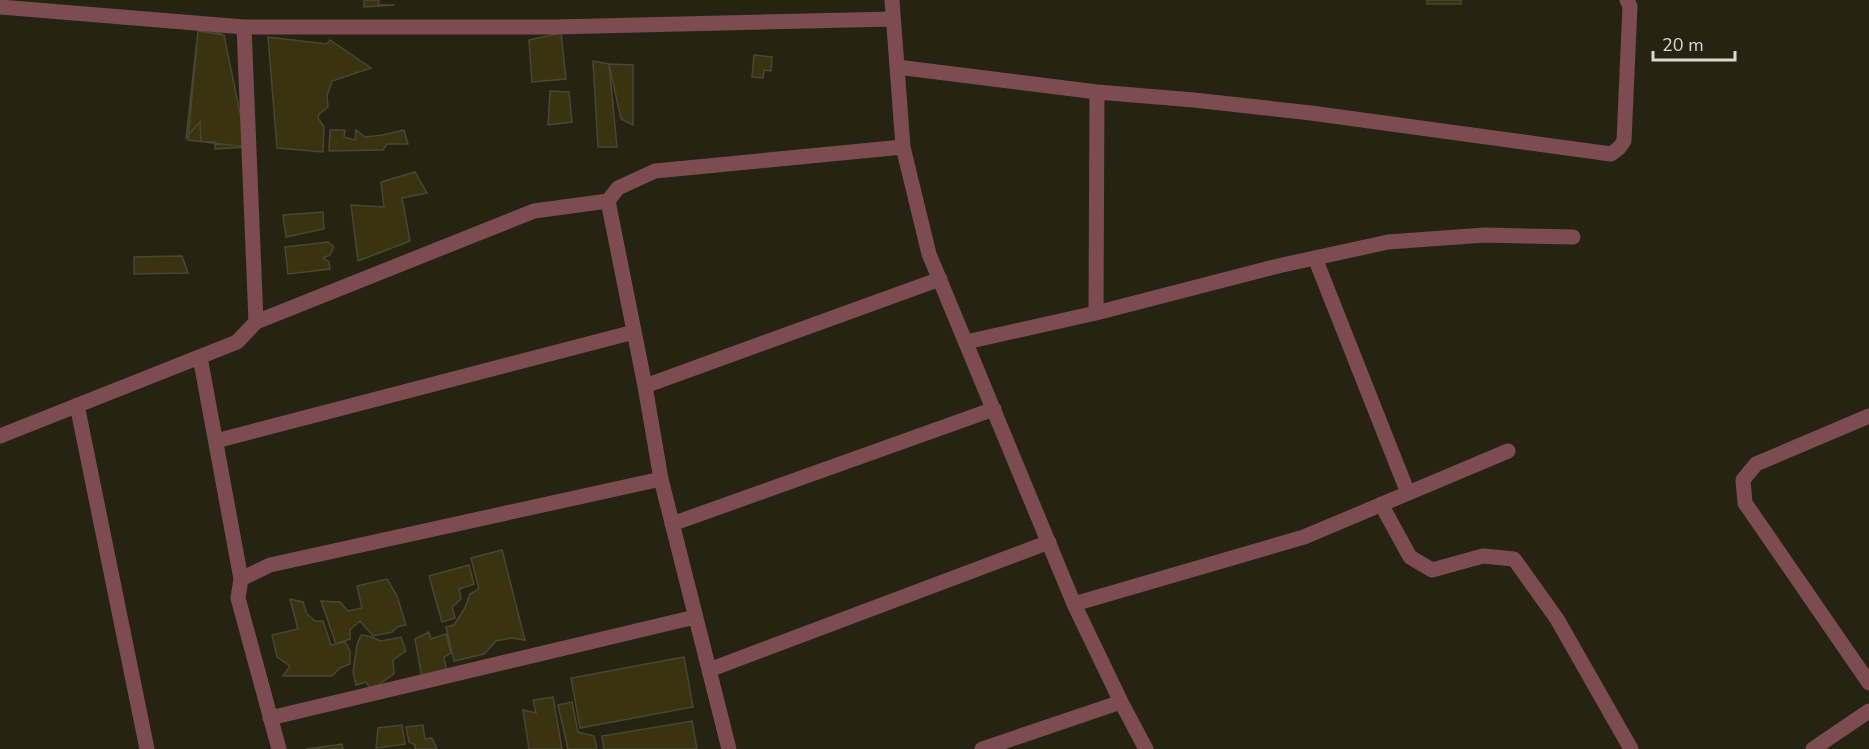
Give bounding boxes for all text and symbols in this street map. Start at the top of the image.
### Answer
scale bar [1653,24,1736,62]
text: 20 m [1662,33,1704,57]

